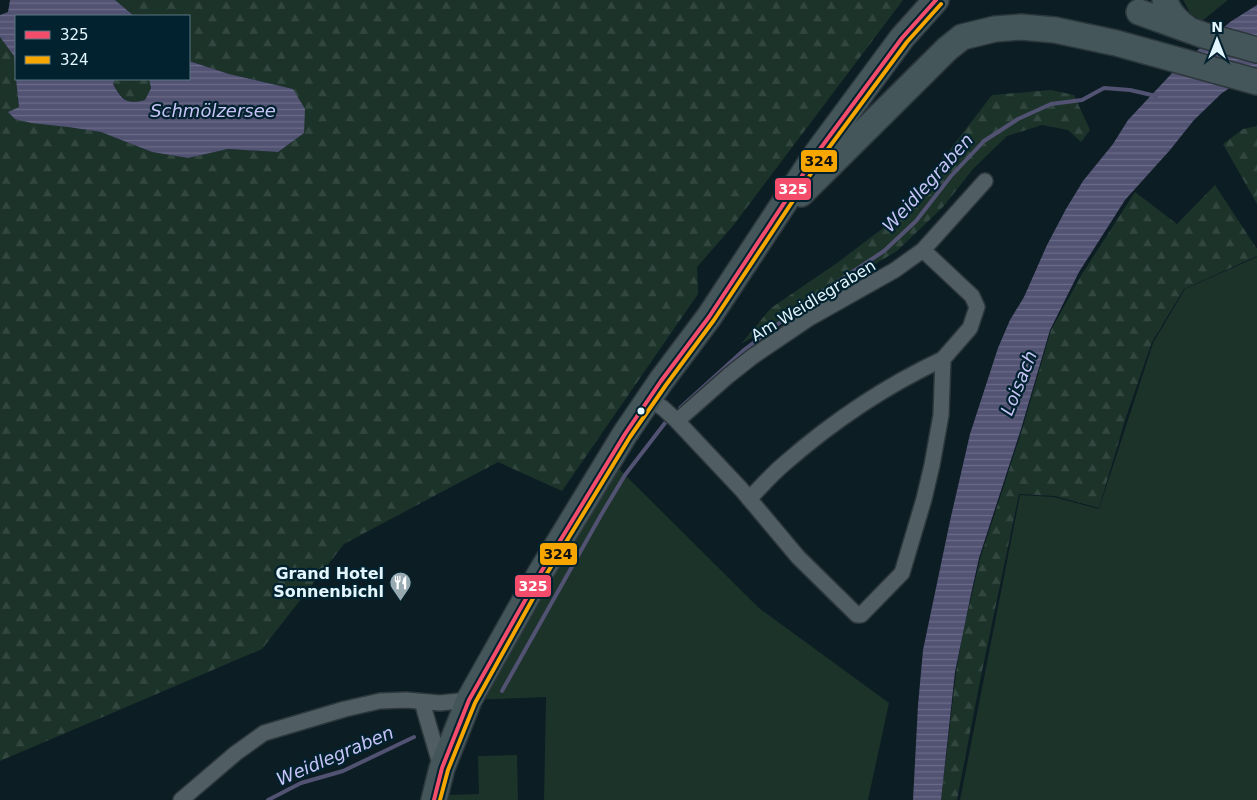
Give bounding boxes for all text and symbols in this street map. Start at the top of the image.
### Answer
legend [15,15,190,80]
north arrow [1192,15,1242,65]
text: N [1211,19,1223,35]
text: 325 [60,26,89,44]
text: 324 [60,51,89,69]
water label: Schmölzersee [150,100,276,121]
water label: Weidlegraben [878,129,977,236]
line badge: 324 [800,149,838,173]
text: 324 [804,153,834,169]
line badge: 325 [774,177,812,201]
text: 325 [778,181,808,197]
street label: Am Weidlegraben [748,256,879,345]
water label: Loisach [996,347,1041,418]
unlabelled marker [636,406,646,416]
line badge: 324 [539,542,578,566]
text: 324 [543,546,573,562]
place label: Grand Hotel Sonnenbichl [273,564,384,601]
restaurant icon: Grand Hotel Sonnenbichl [388,570,412,601]
line badge: 325 [514,574,552,598]
text: 325 [518,578,548,594]
water label: Weidlegraben [273,721,397,790]

